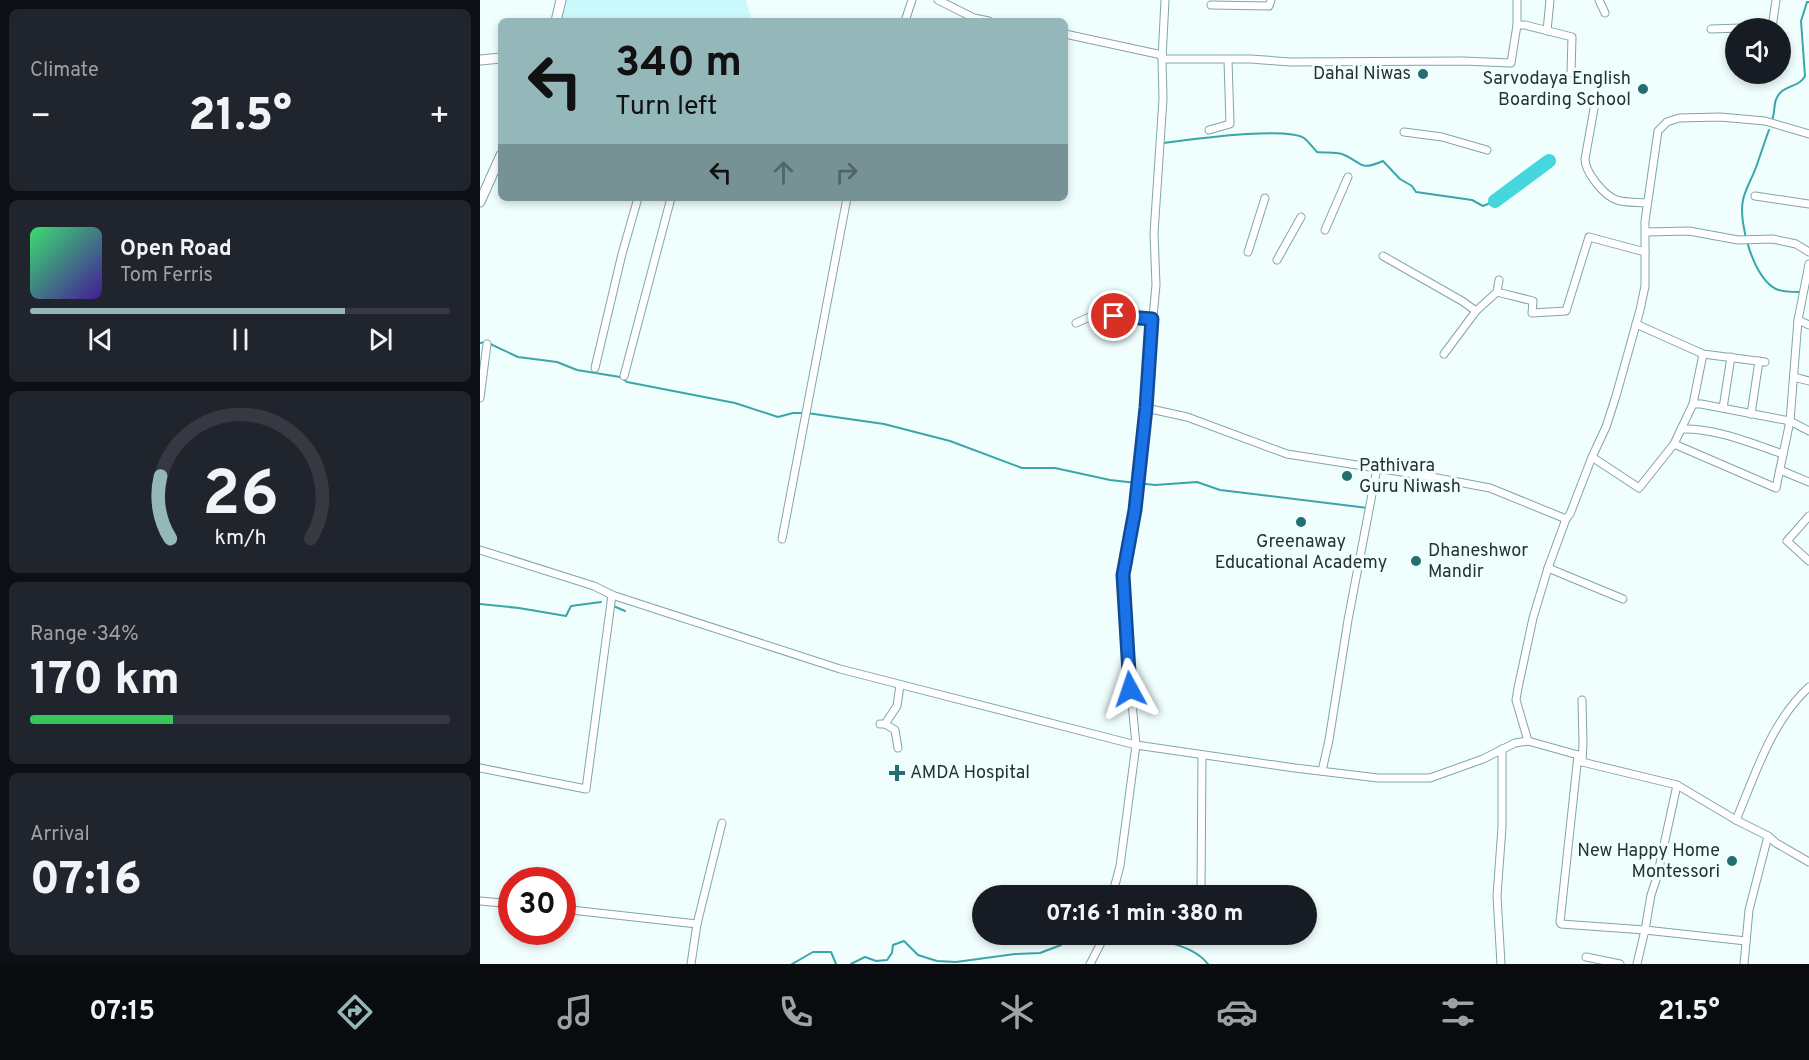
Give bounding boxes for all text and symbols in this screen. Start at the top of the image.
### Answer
map controls [1725,18,1791,84]
button: sound [1725,18,1791,84]
text: 340 m [615,38,742,91]
icon: left [516,42,594,120]
text: Climate [30,58,99,84]
place label: Dahal Niwas [1313,63,1411,86]
marker: Dahal Niwas [1416,67,1430,81]
place label: Sarvodaya English Boarding School [1482,68,1631,112]
marker: Sarvodaya English Boarding School [1636,82,1650,96]
text: 21.5° [188,89,292,146]
text: Turn left [615,90,717,124]
text: − [30,97,51,139]
text: + [429,97,450,139]
icon: left [704,156,737,189]
icon: ahead [767,156,800,189]
icon: right [830,156,863,189]
text: Open Road [120,236,232,263]
text: Tom Ferris [120,263,213,289]
pin [1088,290,1139,341]
icon: arrive [1097,299,1130,332]
icon: previous [84,323,117,356]
icon: pause [224,323,257,356]
icon: next [364,323,397,356]
place label: Pathivara Guru Niwash [1359,455,1461,499]
text: 26 [202,458,278,537]
marker: Pathivara Guru Niwash [1340,469,1354,483]
marker: Greenaway Educational Academy [1294,515,1308,529]
text: km/h [214,525,266,552]
place label: Greenaway Educational Academy [1215,531,1387,575]
place label: Dhaneshwor Mandir [1428,540,1528,584]
marker: Dhaneshwor Mandir [1409,554,1423,568]
text: Range · 34% [30,622,139,648]
text: 170 km [30,653,180,710]
position arrow [1098,657,1162,721]
place label: AMDA Hospital [910,762,1030,785]
marker: AMDA Hospital [888,764,906,782]
text: Arrival [30,822,90,848]
place label: New Happy Home Montessori [1577,840,1720,884]
text: 07:16 [30,853,142,910]
marker: New Happy Home Montessori [1725,854,1739,868]
speed limit sign: 30 [498,867,576,945]
text: 07:16 · 1 min · 380 m [1046,901,1243,928]
icon: directions [334,991,376,1033]
icon: music [554,991,596,1033]
icon: phone [775,991,817,1033]
icon: climate [996,991,1038,1033]
icon: car [1216,991,1258,1033]
icon: filters [1437,991,1479,1033]
text: 07:15 [89,995,155,1029]
text: 21.5° [1658,995,1720,1029]

